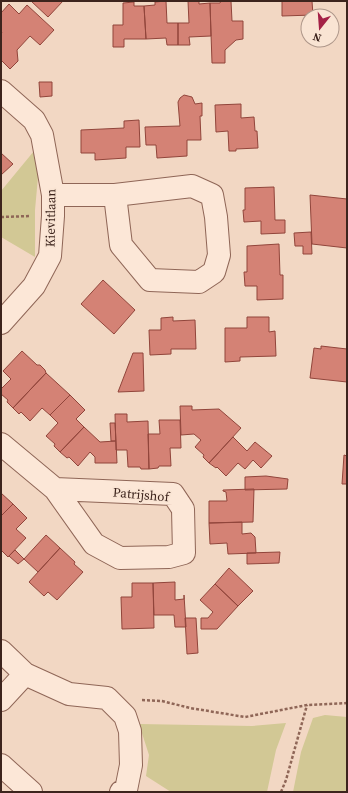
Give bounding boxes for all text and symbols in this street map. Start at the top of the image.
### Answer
north arrow [300,8,340,48]
text: N [311,29,323,45]
street label: Kievitlaan [41,189,60,247]
street label: Patrijshof [112,484,171,506]

